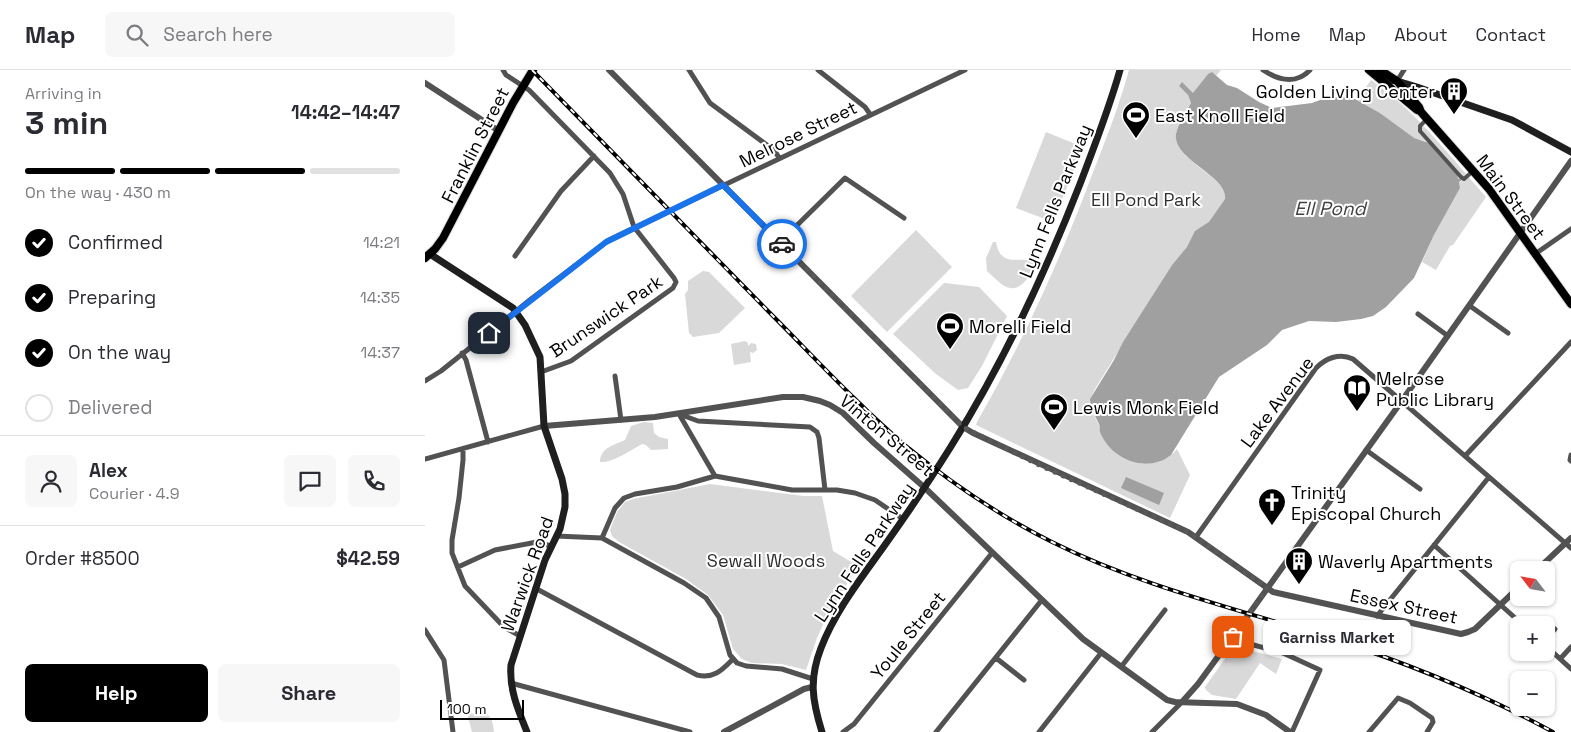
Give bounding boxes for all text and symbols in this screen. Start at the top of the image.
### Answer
search box [105,12,455,57]
text: Map [25,19,75,50]
icon: search [123,21,151,49]
text: Search here [163,22,273,47]
text: Home [1252,23,1301,46]
text: Map [1329,23,1366,46]
text: About [1394,23,1448,46]
text: Contact [1476,23,1546,46]
building icon: Golden Living Center [1439,76,1469,115]
place label: Golden Living Center [1256,80,1435,103]
text: Arriving in [25,83,102,104]
street label: Franklin Street [436,83,514,207]
street label: Melrose Street [735,96,861,172]
text: 14:42–14:47 [291,100,400,125]
sports icon: East Knoll Field [1121,100,1151,139]
text: 3 min [25,103,108,143]
place label: East Knoll Field [1155,104,1285,127]
street label: Lynn Fells Parkway [1014,121,1096,281]
street label: Main Street [1471,150,1551,244]
text: On the way · 430 m [25,182,171,203]
park label: Ell Pond Park [1091,188,1201,211]
water label: Ell Pond [1294,196,1368,221]
courier [757,219,807,269]
icon: check [25,229,53,257]
text: Confirmed [68,230,163,255]
icon: car [768,230,796,258]
text: 14:21 [363,232,400,253]
street label: Brunswick Park [545,270,667,362]
icon: check [25,284,53,312]
text: Preparing [68,285,156,310]
text: 14:35 [360,287,400,308]
sports icon: Morelli Field [935,311,965,350]
pin [468,312,510,354]
place label: Morelli Field [969,315,1071,338]
icon: home [475,319,503,347]
icon: check [25,339,53,367]
text: On the way [68,340,171,365]
text: 14:37 [361,342,400,363]
street label: Lake Avenue [1235,352,1319,452]
place label: Melrose Public Library [1376,367,1494,411]
library icon: Melrose Public Library [1342,373,1372,412]
street label: Vinton Street [835,389,939,481]
sports icon: Lewis Monk Field [1039,392,1069,431]
text: Delivered [68,395,153,420]
place label: Lewis Monk Field [1073,396,1219,419]
button: person [25,455,77,507]
button: chat [284,455,336,507]
button: phone [348,455,400,507]
text: Alex [89,458,128,483]
street label: Lynn Fells Parkway [809,478,919,626]
place label: Trinity Episcopal Church [1291,481,1441,525]
text: Courier · 4.9 [89,483,179,504]
church icon: Trinity Episcopal Church [1257,487,1287,526]
street label: Warwick Road [496,513,558,635]
text: Order #8500 [25,546,140,571]
text: $42.59 [336,546,400,571]
building icon: Waverly Apartments [1284,546,1314,585]
park label: Sewall Woods [707,549,825,572]
place label: Waverly Apartments [1318,550,1493,573]
north arrow [1510,561,1555,606]
map controls [1510,561,1555,716]
street label: Essex Street [1348,583,1460,629]
street label: Youle Street [866,586,950,684]
pin [1212,616,1254,658]
button: + [1510,616,1555,661]
callout: Garniss Market [1263,620,1411,654]
icon: bag [1219,623,1247,651]
text: Garniss Market [1279,627,1395,648]
button: Help [25,664,208,722]
button: Share [218,664,400,722]
button: − [1510,671,1555,716]
scale bar [440,697,524,720]
text: 100 m [447,700,486,718]

